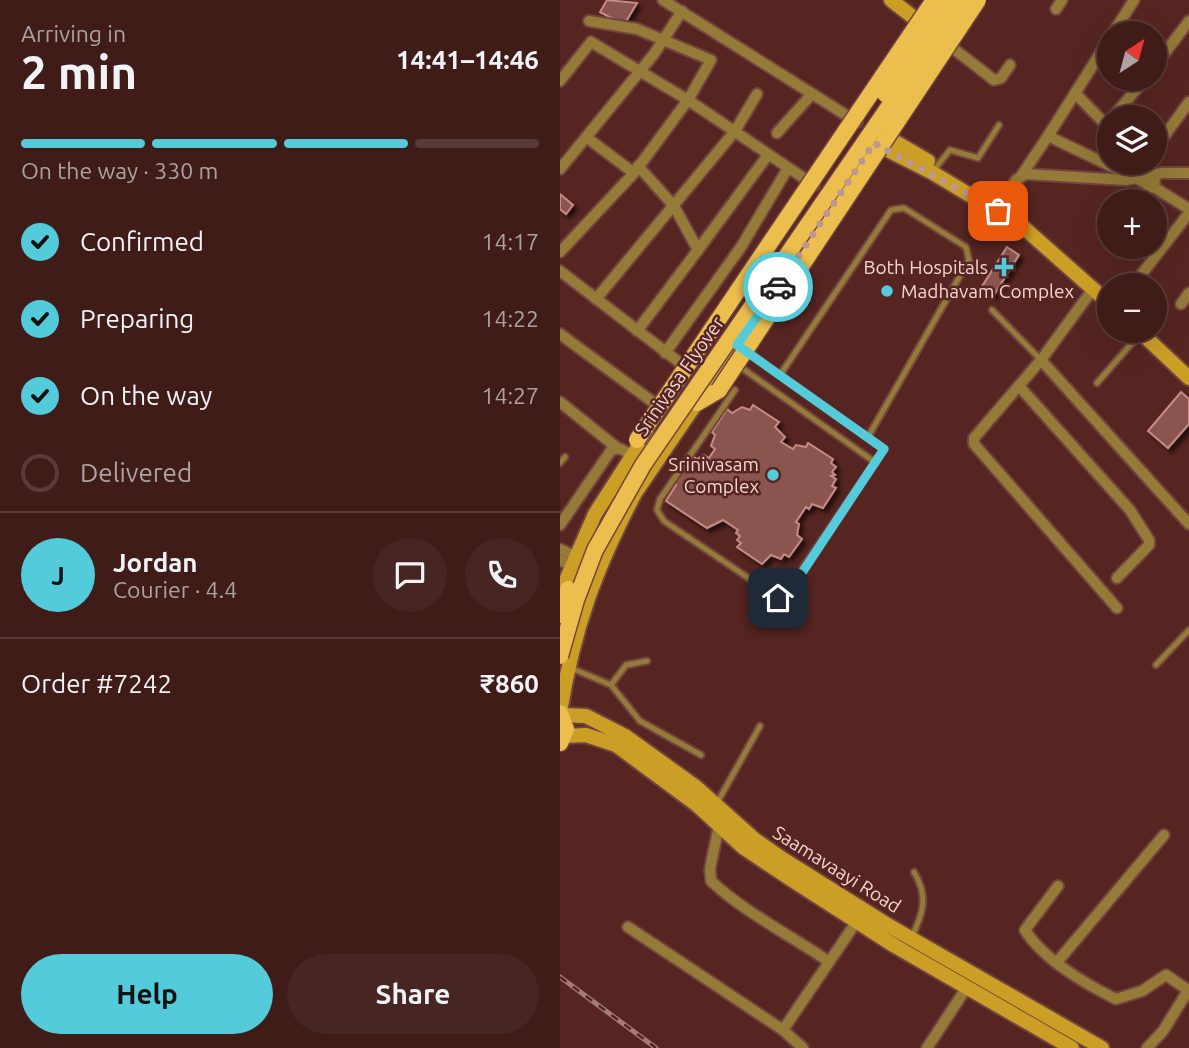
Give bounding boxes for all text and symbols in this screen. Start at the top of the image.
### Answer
text: Arriving in [21,21,126,46]
north arrow [1097,21,1167,91]
map controls [1097,21,1167,343]
text: 14:41–14:46 [396,45,539,74]
text: 2 min [21,46,137,98]
button: layers [1097,105,1167,175]
text: On the way · 330 m [21,158,218,183]
pin [968,181,1028,241]
button: + [1097,189,1167,259]
icon: bag [979,192,1017,230]
icon: check [21,223,59,261]
text: Confirmed [80,227,204,256]
text: 14:17 [481,229,539,254]
courier [743,252,813,322]
place label: Both Hospitals [863,256,988,278]
marker: Both Hospitals [994,257,1014,277]
icon: car [759,268,797,306]
button: − [1097,273,1167,343]
place label: Madhavam Complex [901,280,1074,302]
marker: Madhavam Complex [879,283,895,299]
icon: check [21,300,59,338]
text: Preparing [80,304,194,333]
text: 14:22 [481,306,539,331]
street label: Srinivasa Flyover [630,312,728,440]
icon: check [21,377,59,415]
text: On the way [80,381,212,410]
text: 14:27 [481,383,539,408]
place label: Srinivasam Complex [668,453,759,497]
text: Delivered [80,458,192,487]
marker: Srinivasam Complex [765,467,781,483]
button: chat [373,538,447,612]
button: phone [465,538,539,612]
text: Jordan [113,548,198,577]
text: J [51,561,65,590]
pin [748,568,808,628]
text: Courier · 4.4 [113,577,237,602]
icon: home [759,579,797,617]
text: Order #7242 [21,669,172,698]
text: ₹860 [480,669,539,698]
street label: Saamavaayi Road [769,821,905,917]
button: Help [21,954,273,1034]
button: Share [287,954,539,1034]

